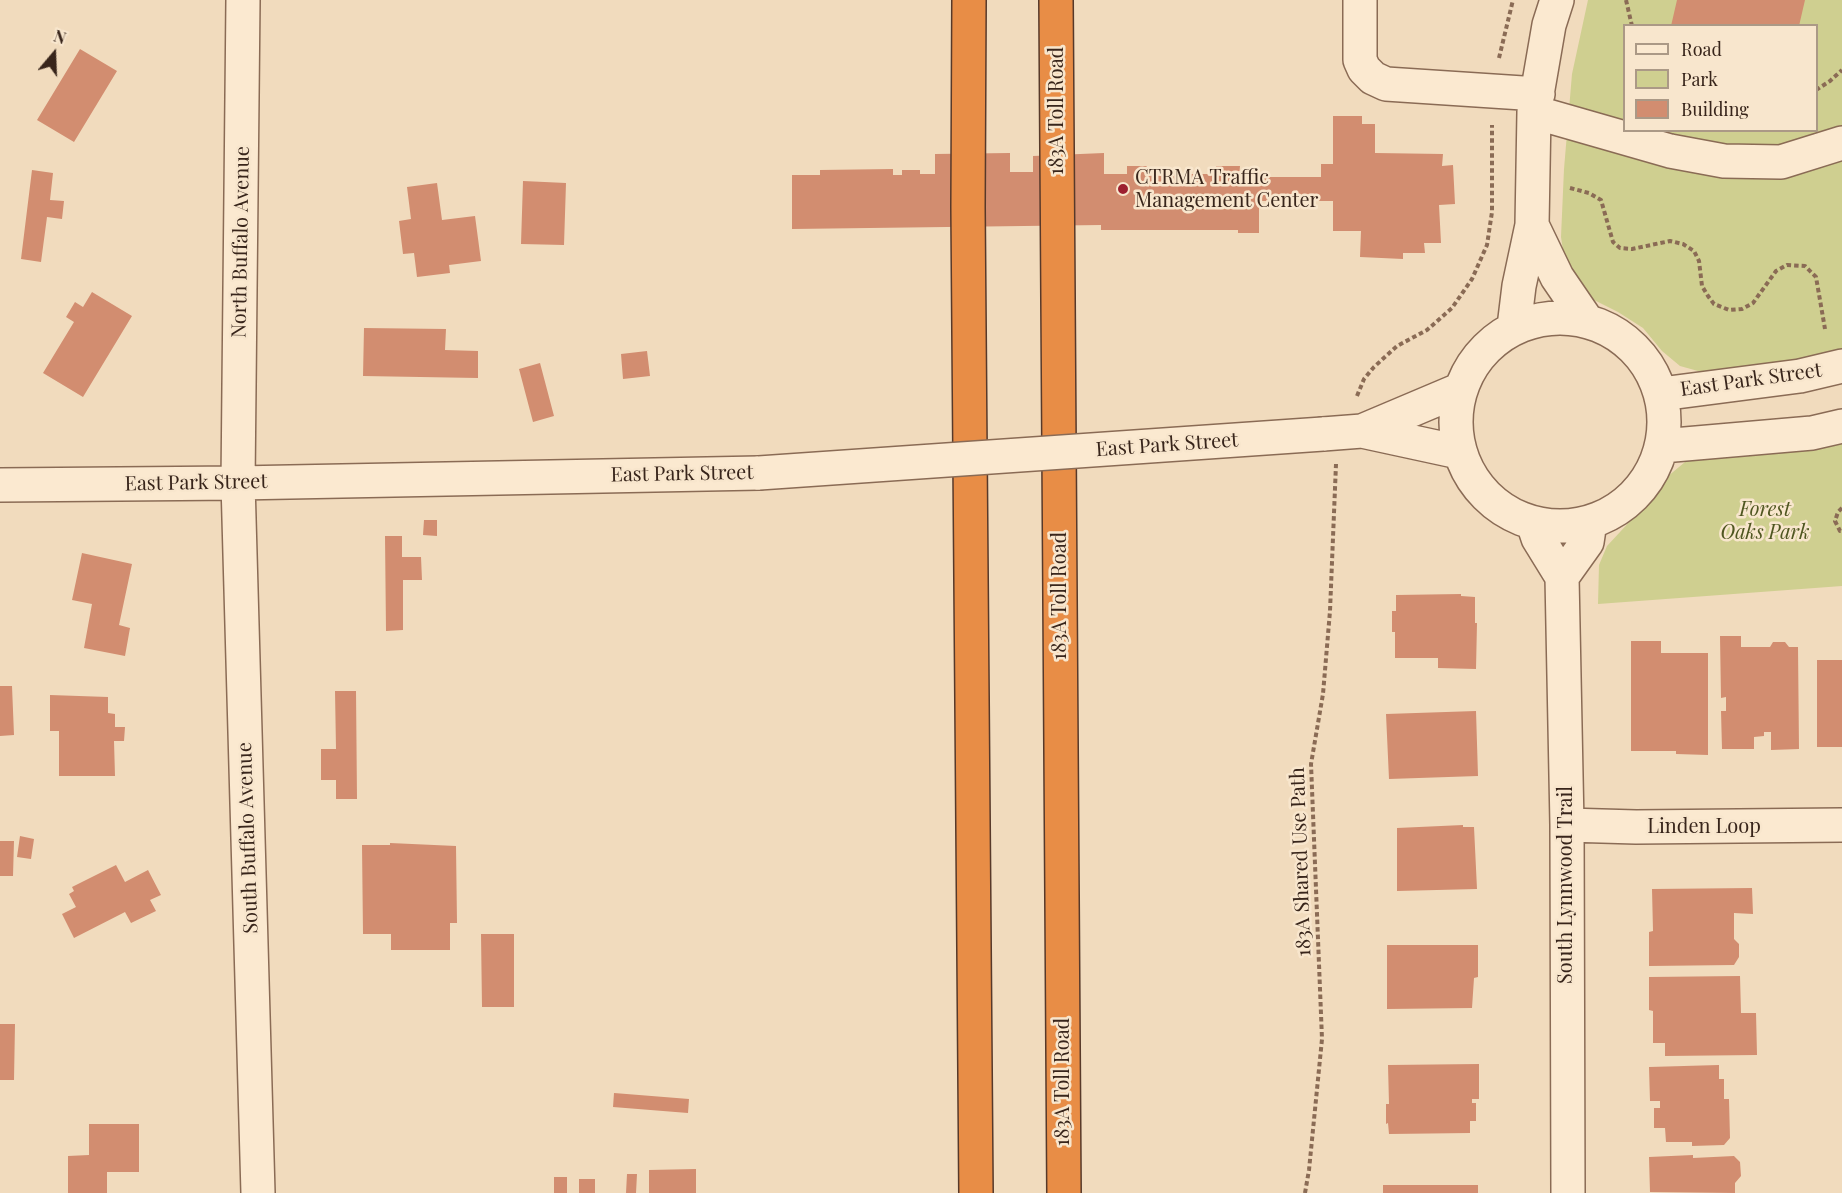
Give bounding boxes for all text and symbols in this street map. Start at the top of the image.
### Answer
north arrow [24,24,84,84]
legend [1623,24,1818,132]
text: N [51,25,69,48]
text: Road [1681,37,1722,61]
street label: 183A Toll Road [1045,47,1069,175]
text: Park [1681,67,1718,91]
text: Building [1681,97,1749,121]
street label: North Buffalo Avenue [227,146,255,338]
place label: CTRMA Traffic Management Center [1135,166,1318,213]
marker: CTRMA Traffic Management Center [1116,182,1130,196]
street label: East Park Street [1679,358,1823,402]
street label: East Park Street [1095,428,1239,462]
street label: East Park Street [610,461,754,487]
street label: East Park Street [124,470,268,496]
park label: Forest Oaks Park [1721,498,1809,545]
street label: 183A Toll Road [1048,532,1072,660]
street label: South Buffalo Avenue [233,742,263,934]
street label: 183A Shared Use Path [1286,767,1316,957]
street label: South Lynnwood Trail [1554,786,1578,984]
street label: Linden Loop [1647,815,1761,839]
street label: 183A Toll Road [1051,1018,1075,1146]

